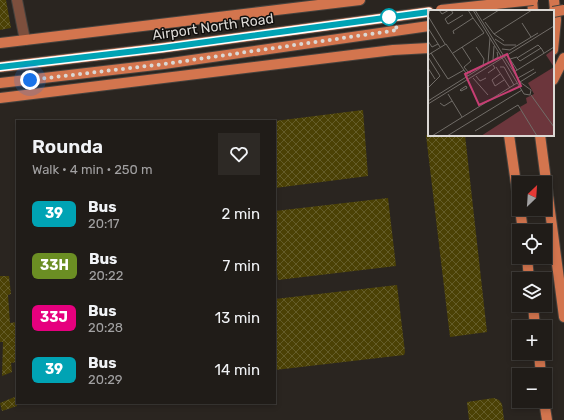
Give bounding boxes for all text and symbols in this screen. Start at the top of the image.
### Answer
unlabelled marker [380,8,398,26]
street label: Airport North Road [151,10,275,44]
inset map [428,10,554,136]
your location [20,70,40,90]
button: heart [218,133,260,175]
text: Rounda [32,135,103,158]
text: Walk · 4 min · 250 m [32,162,153,177]
north arrow [512,176,552,216]
map controls [512,176,552,408]
text: Bus [88,198,116,216]
text: 39 [45,205,63,222]
text: 2 min [221,205,260,223]
text: 20:17 [88,216,119,231]
button: locate [512,224,552,264]
text: Bus [89,250,117,268]
text: 33H [40,257,69,274]
text: 7 min [223,257,260,275]
text: 20:22 [89,268,123,283]
button: layers [512,272,552,312]
text: Bus [88,302,116,320]
text: 33J [40,309,68,326]
text: 13 min [215,309,260,327]
text: 20:28 [88,320,123,335]
button: + [512,320,552,360]
text: Bus [88,354,116,372]
text: 39 [45,361,63,378]
text: 14 min [215,361,260,379]
button: − [512,368,552,408]
text: 20:29 [88,372,123,387]

